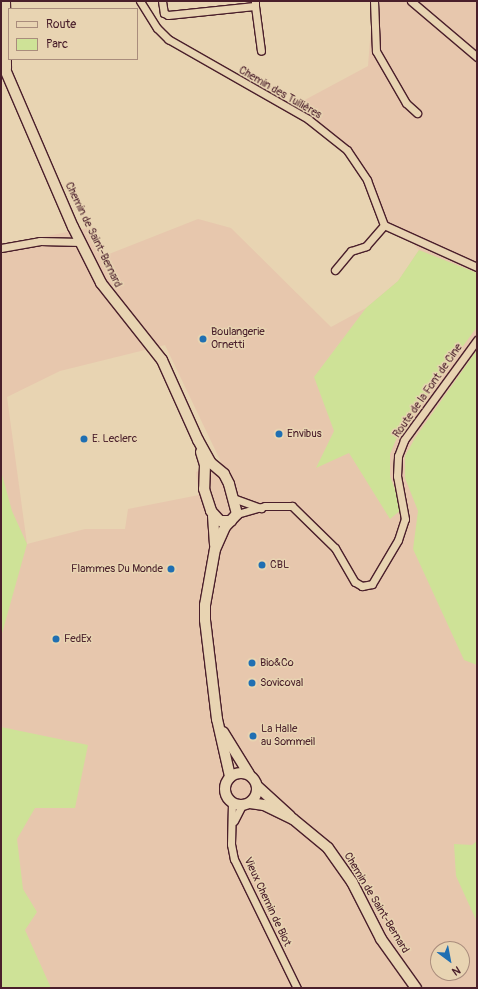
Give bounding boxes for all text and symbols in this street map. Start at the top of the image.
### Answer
legend [8,8,138,60]
text: Route [46,17,76,32]
text: Parc [46,37,68,52]
street label: Chemin des Tuilières [236,64,324,122]
street label: Chemin de Saint-Bernard [62,180,124,290]
place label: Boulangerie Ornetti [211,326,265,352]
marker: Boulangerie Ornetti [198,334,208,344]
street label: Route de la Font de Cine [391,341,465,441]
place label: Envibus [287,427,322,441]
marker: Envibus [274,429,284,439]
place label: E. Leclerc [92,432,137,446]
marker: E. Leclerc [79,434,89,444]
place label: CBL [270,558,289,572]
marker: CBL [257,560,267,570]
place label: Flammes Du Monde [71,562,163,576]
marker: Flammes Du Monde [166,564,176,574]
place label: FedEx [64,632,92,646]
marker: FedEx [51,634,61,644]
place label: Bio&Co [260,656,294,670]
marker: Bio&Co [247,658,257,668]
place label: Sovicoval [260,676,303,690]
marker: Sovicoval [247,678,257,688]
place label: La Halle au Sommeil [261,723,315,749]
marker: La Halle au Sommeil [248,731,258,741]
street label: Chemin de Saint-Bernard [341,850,411,956]
street label: Vieux Chemin de Biot [241,855,293,949]
north arrow [430,941,470,981]
text: N [449,963,463,978]

